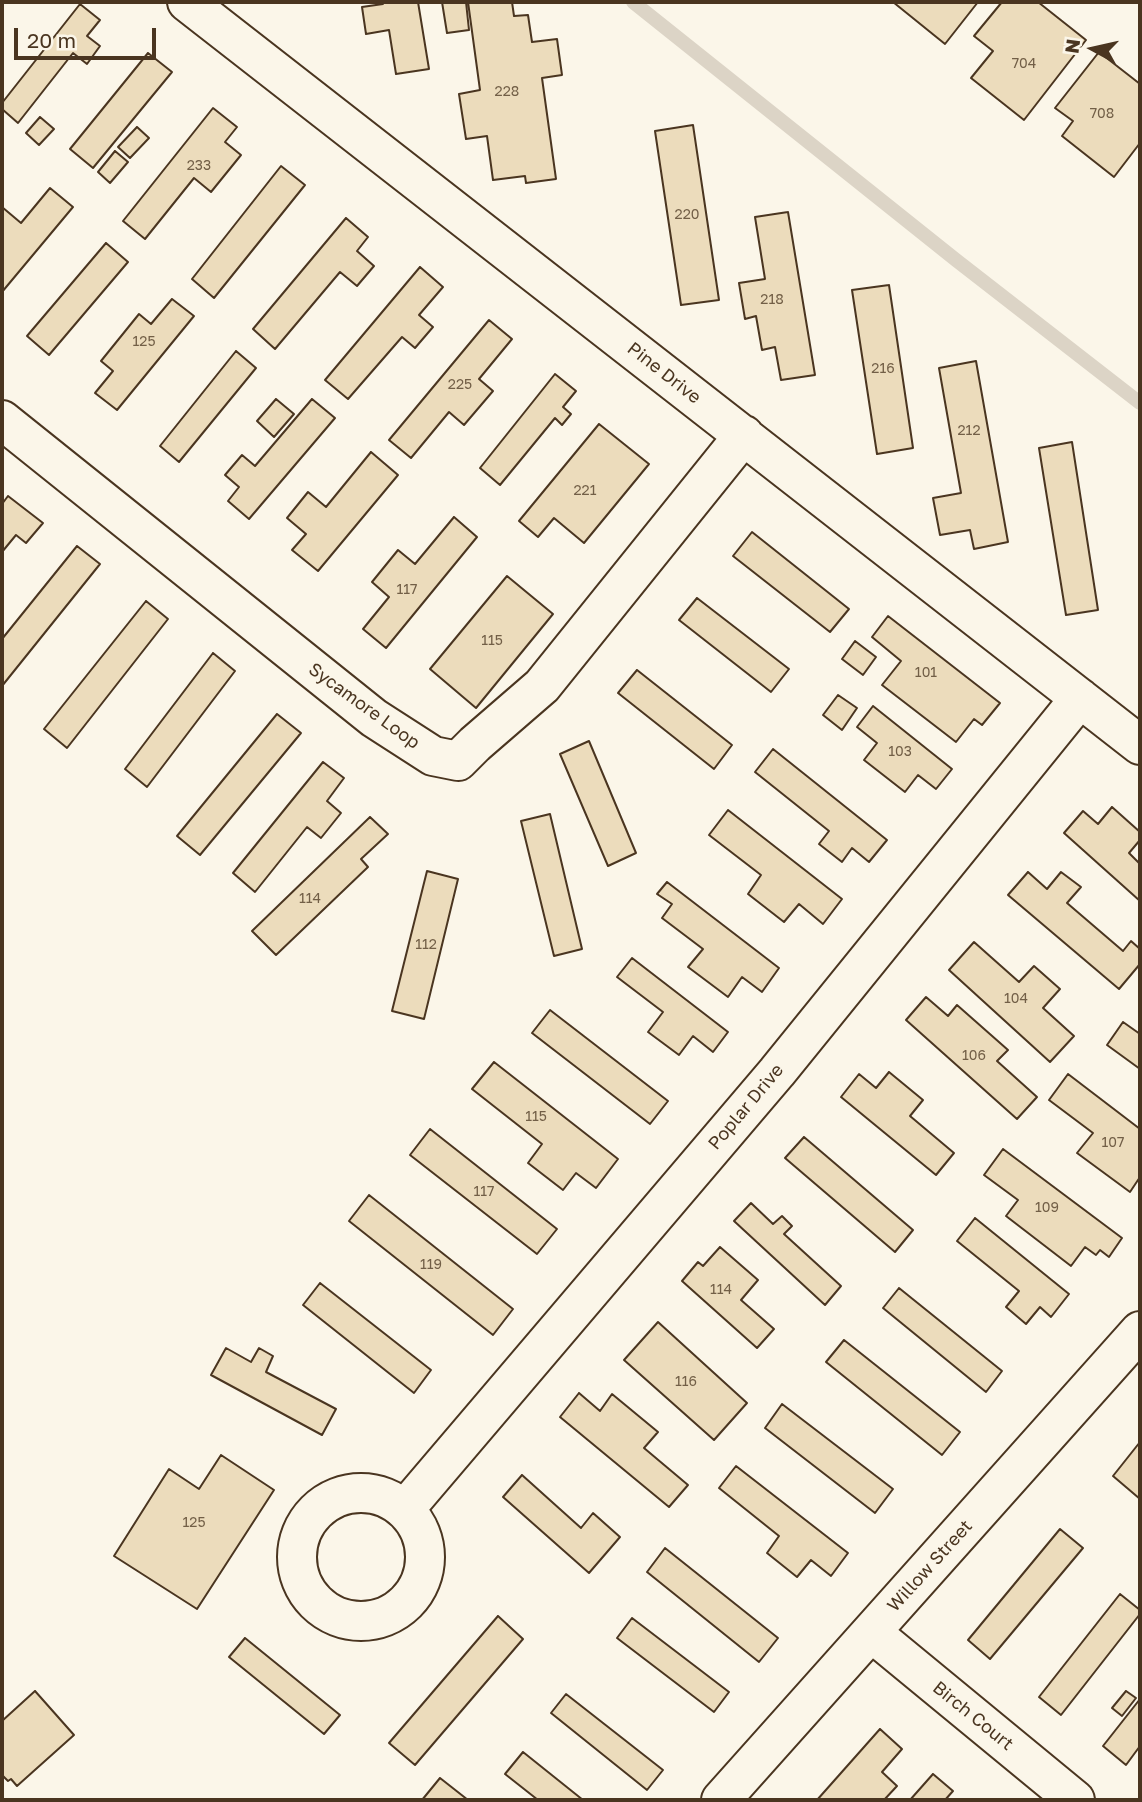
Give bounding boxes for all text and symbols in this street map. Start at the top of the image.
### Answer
scale bar [18,14,159,58]
north arrow [1058,14,1128,84]
text: 20 m [27,27,76,53]
text: N [1059,37,1084,55]
house number: 704 [1012,56,1036,72]
house number: 228 [495,84,519,100]
house number: 708 [1090,106,1114,122]
house number: 233 [187,158,211,174]
house number: 220 [675,207,699,223]
house number: 218 [760,292,784,308]
house number: 125 [132,334,156,350]
street label: Pine Drive [623,338,705,408]
house number: 216 [871,361,895,377]
house number: 225 [448,377,472,393]
house number: 212 [957,423,981,439]
house number: 221 [573,483,597,499]
house number: 117 [397,582,417,598]
house number: 115 [481,633,503,649]
street label: Sycamore Loop [304,658,424,754]
house number: 101 [915,665,937,681]
house number: 103 [888,744,912,760]
house number: 114 [299,891,321,907]
house number: 112 [415,937,437,953]
house number: 104 [1004,991,1028,1007]
house number: 106 [962,1048,986,1064]
street label: Poplar Drive [704,1060,788,1154]
house number: 115 [525,1109,547,1125]
house number: 107 [1102,1135,1124,1151]
house number: 117 [474,1184,494,1200]
house number: 109 [1035,1200,1059,1216]
house number: 119 [420,1257,442,1273]
house number: 114 [710,1282,732,1298]
house number: 116 [675,1374,697,1390]
house number: 125 [182,1515,206,1531]
street label: Willow Street [883,1516,977,1616]
street label: Birch Court [928,1677,1018,1755]

